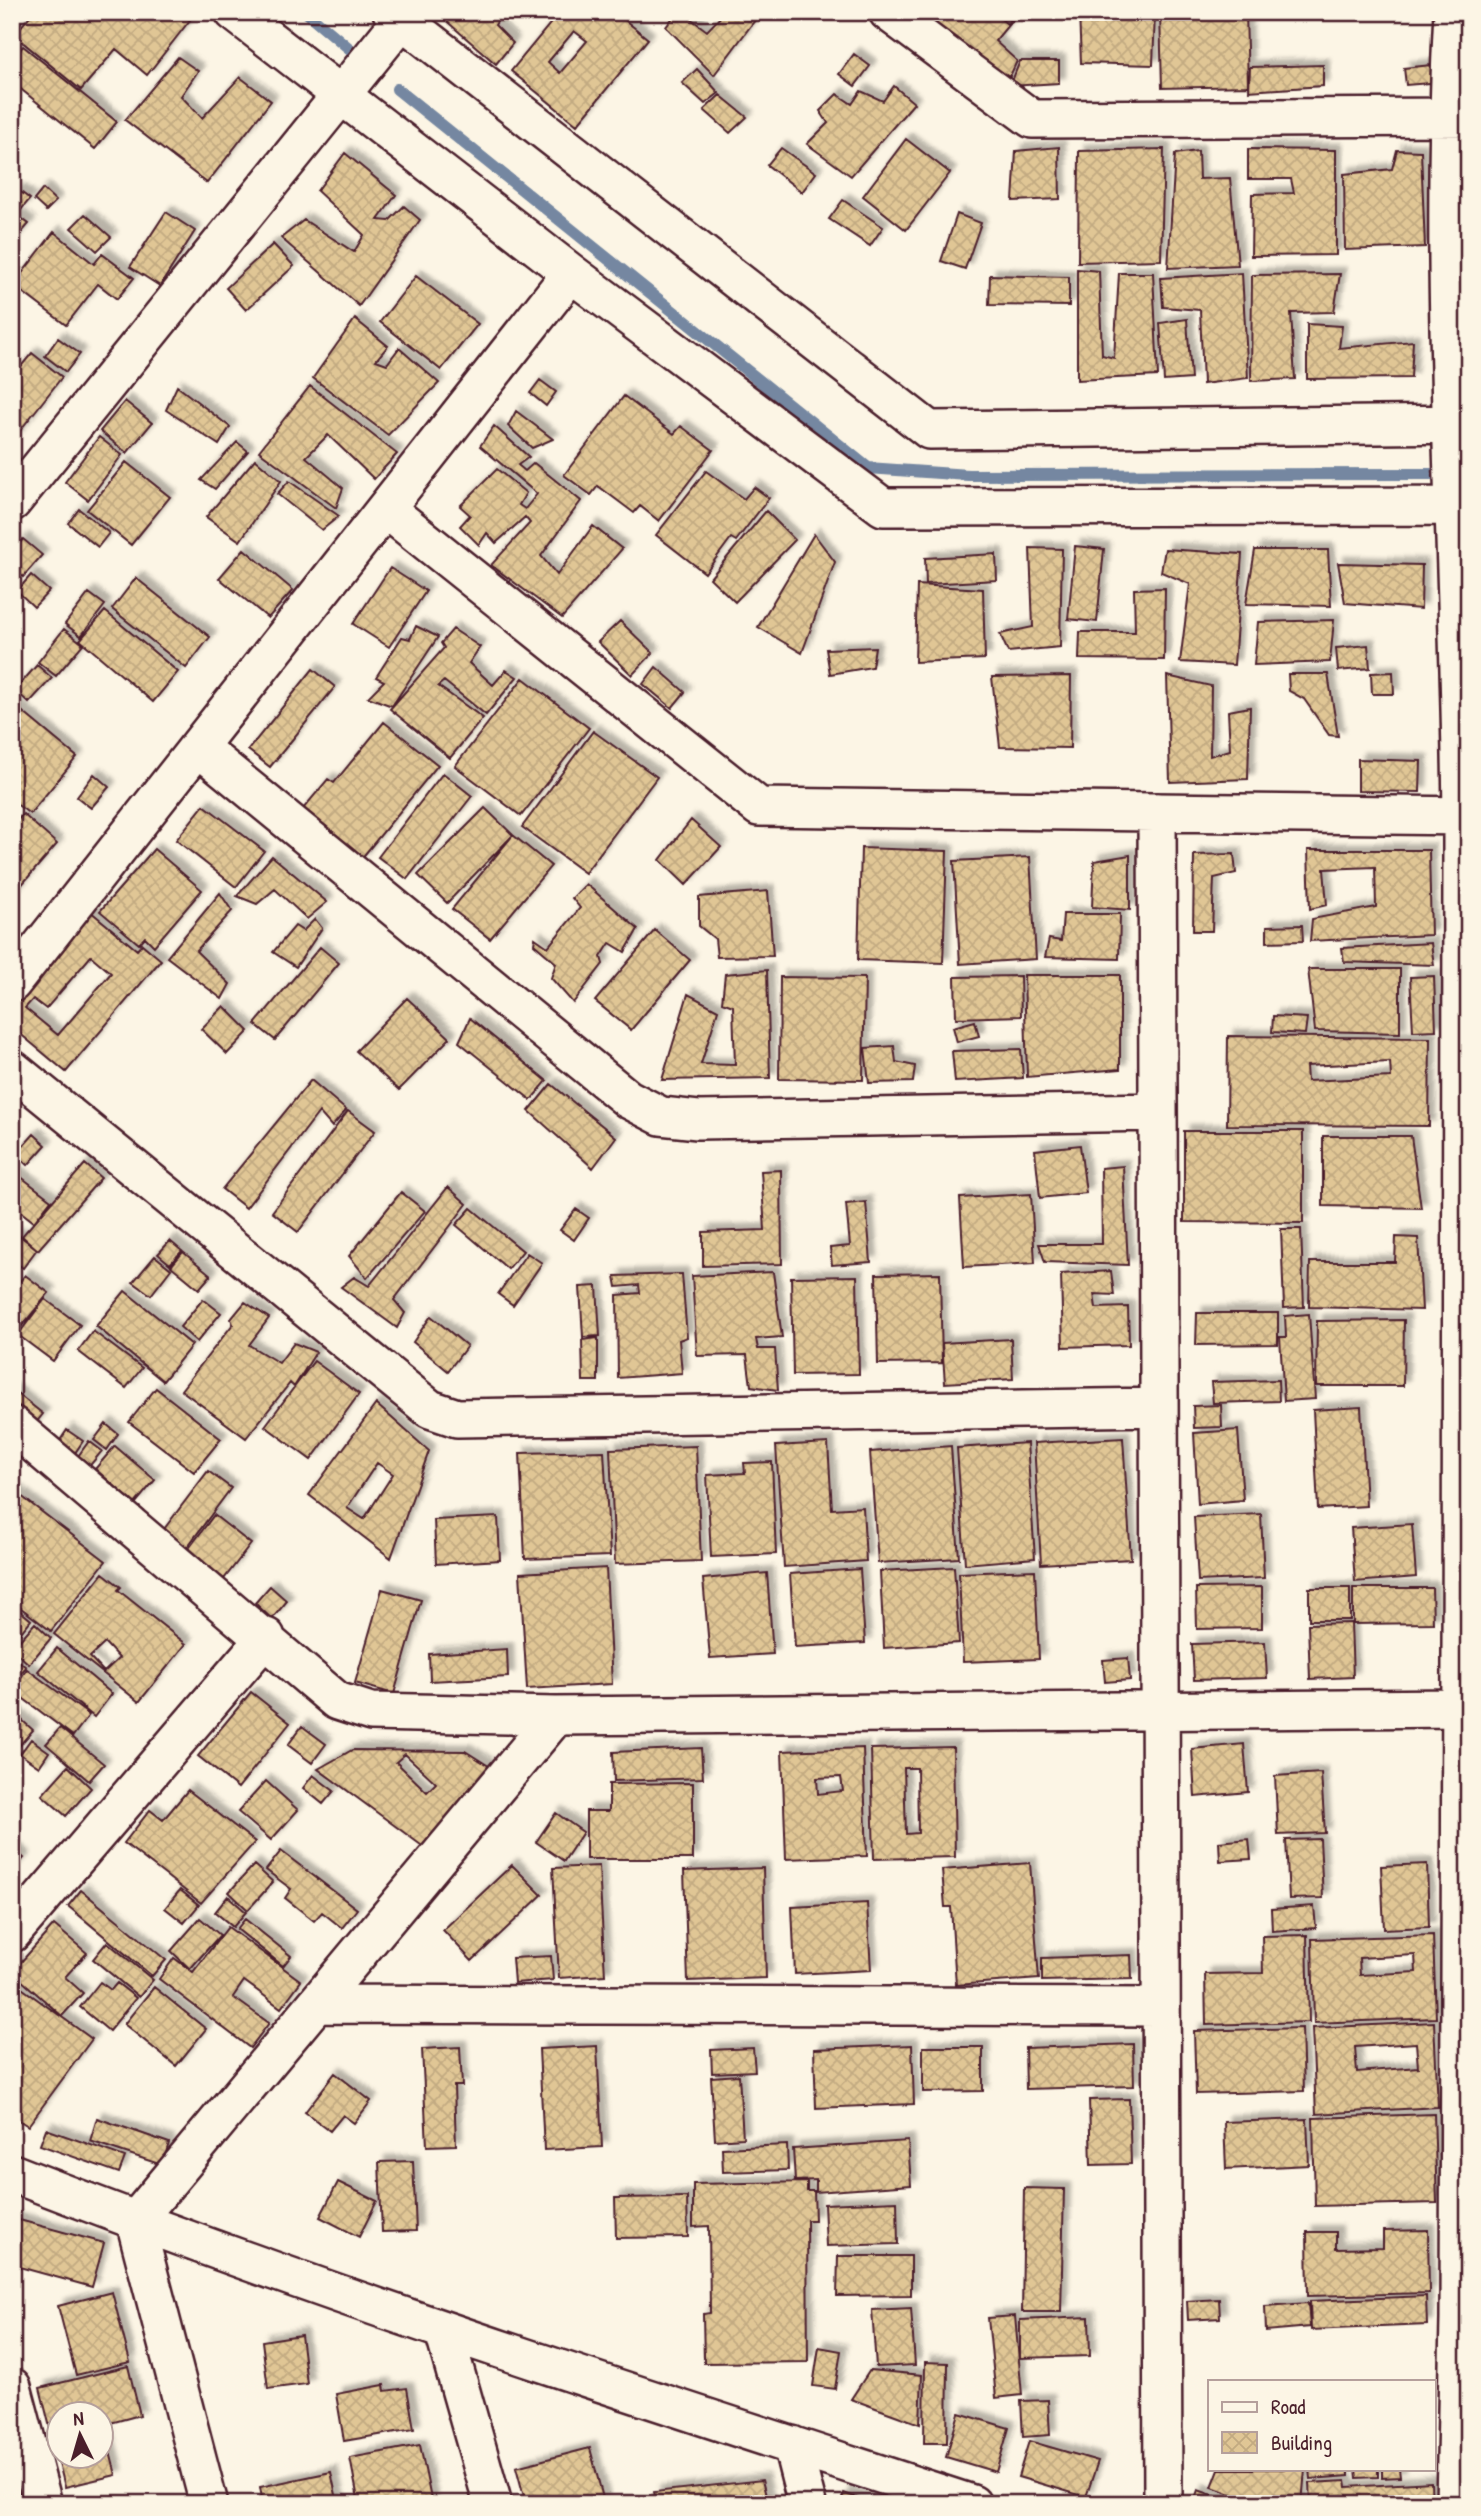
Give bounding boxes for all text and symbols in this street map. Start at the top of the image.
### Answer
legend [1208,2380,1436,2470]
text: Road [1271,2392,1305,2421]
north arrow [46,2400,116,2470]
text: N [72,2405,85,2431]
text: Building [1271,2428,1332,2457]

